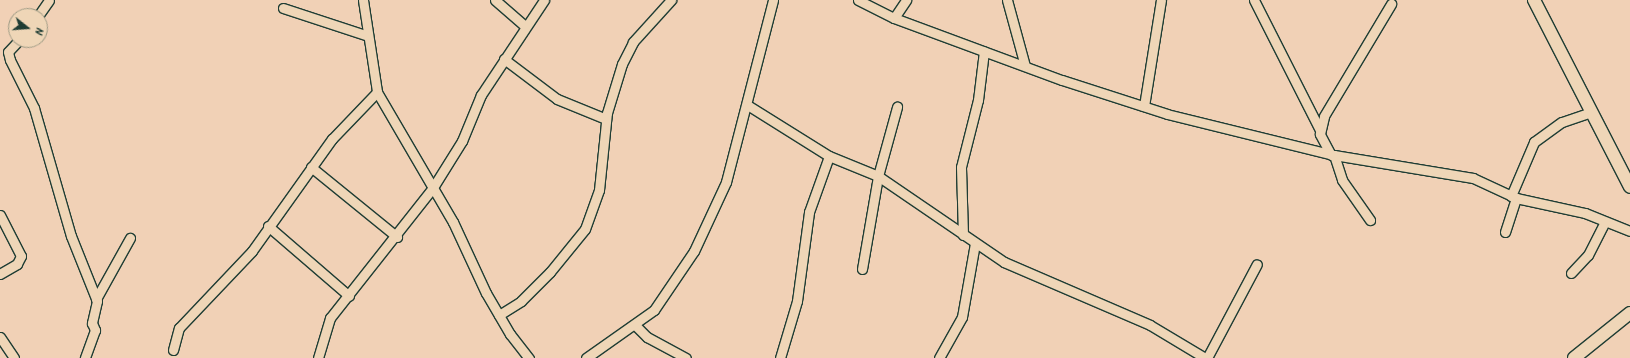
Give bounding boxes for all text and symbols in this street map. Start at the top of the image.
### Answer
north arrow [8,8,48,48]
text: N [29,25,48,37]

